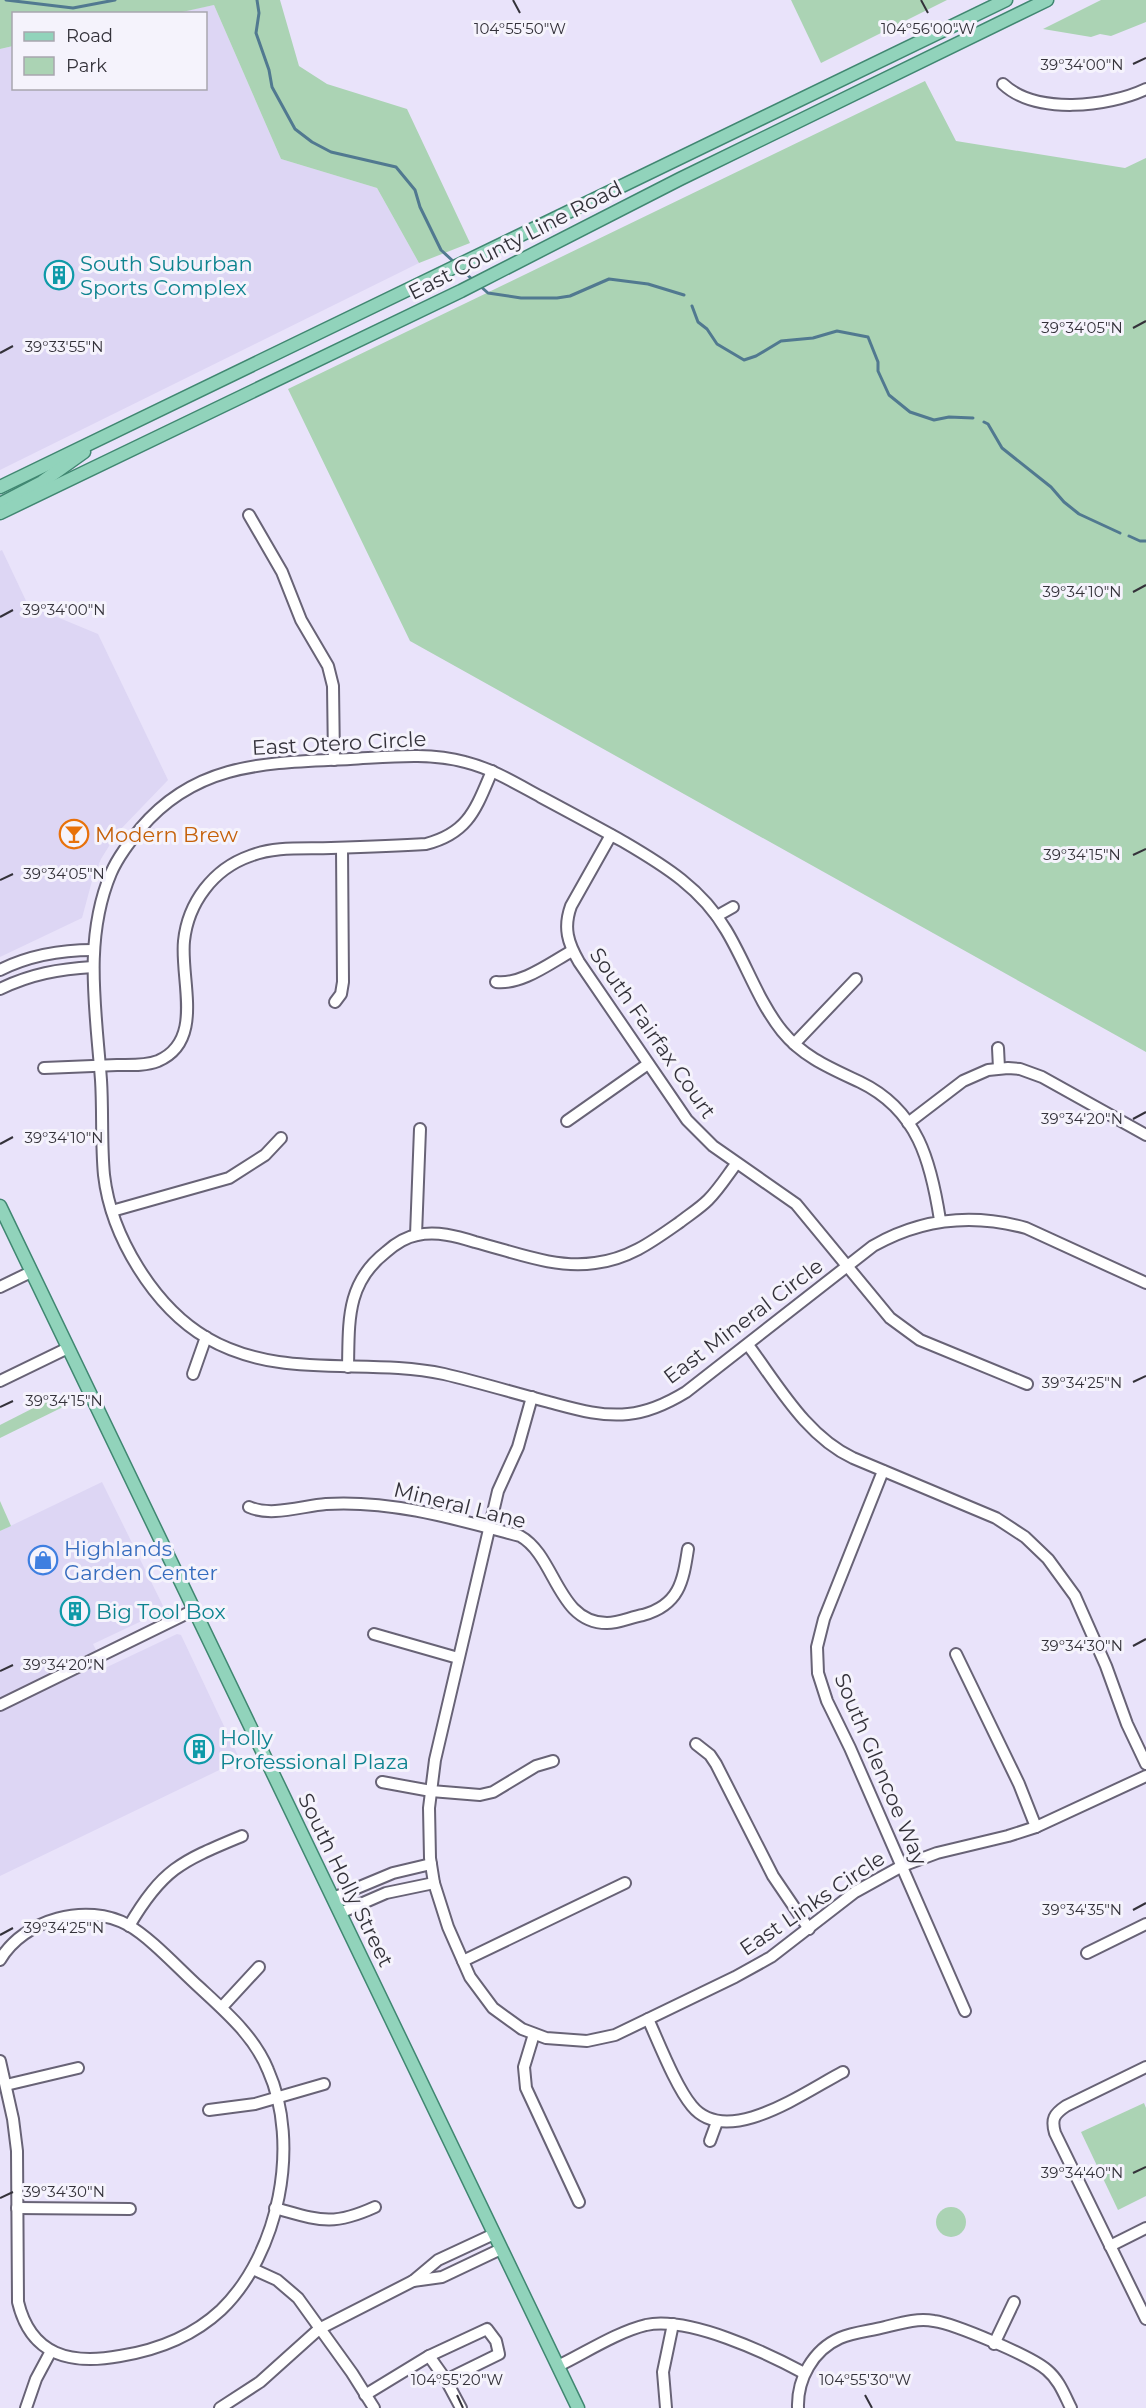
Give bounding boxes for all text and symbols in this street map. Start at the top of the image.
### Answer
legend [12,12,207,90]
text: 104°55'50"W [474,19,566,38]
text: 104°56'00"W [881,19,975,38]
text: Road [66,25,113,47]
text: Park [66,55,107,77]
text: 39°34'00"N [1041,55,1124,74]
street label: East County Line Road [404,175,626,305]
place label: South Suburban Sports Complex [80,251,253,300]
building icon: South Suburban Sports Complex [43,259,75,291]
text: 39°34'05"N [1041,318,1123,337]
text: 39°33'55"N [25,337,103,356]
text: 39°34'10"N [1042,582,1122,601]
text: 39°34'00"N [23,600,106,619]
street label: East Otero Circle [251,726,427,760]
bar icon: Modern Brew [58,818,90,850]
place label: Modern Brew [95,822,239,847]
text: 39°34'15"N [1043,845,1121,864]
text: 39°34'05"N [23,864,105,883]
street label: South Fairfax Court [585,943,721,1123]
text: 39°34'20"N [1041,1109,1123,1128]
text: 39°34'10"N [24,1128,104,1147]
street label: East Mineral Circle [658,1253,828,1389]
text: 39°34'25"N [1042,1373,1122,1392]
text: 39°34'15"N [25,1391,103,1410]
street label: Mineral Lane [391,1476,529,1534]
place label: Highlands Garden Center [64,1536,218,1585]
shop icon: Highlands Garden Center [27,1544,59,1576]
building icon: Big Tool Box [59,1595,91,1627]
place label: Big Tool Box [96,1599,226,1624]
text: 39°34'30"N [1041,1636,1123,1655]
text: 39°34'20"N [23,1655,105,1674]
street label: South Glencoe Way [829,1669,933,1869]
place label: Holly Professional Plaza [220,1725,409,1774]
building icon: Holly Professional Plaza [183,1733,215,1765]
street label: South Holly Street [293,1789,399,1971]
street label: East Links Circle [735,1845,889,1961]
text: 39°34'35"N [1042,1900,1122,1919]
text: 39°34'25"N [24,1918,104,1937]
text: 39°34'40"N [1041,2163,1123,2182]
text: 39°34'30"N [23,2182,105,2201]
text: 104°55'20"W [411,2370,503,2389]
text: 104°55'30"W [819,2370,911,2389]

